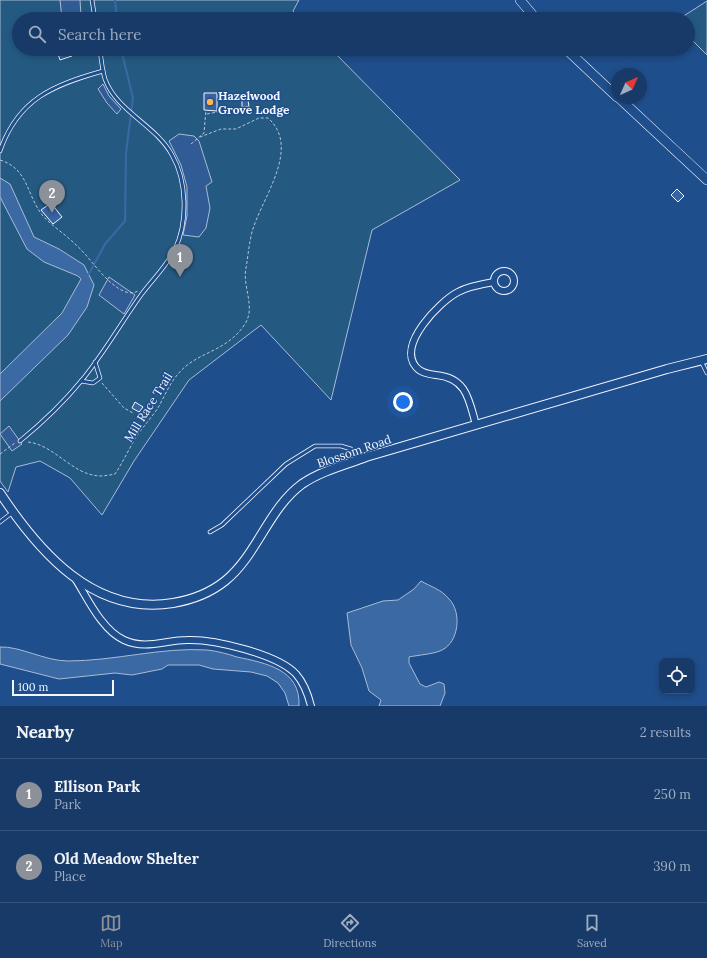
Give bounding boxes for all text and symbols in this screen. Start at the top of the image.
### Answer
search box [12,12,695,56]
icon: search [26,23,48,45]
text: Search here [58,25,141,44]
north arrow [611,68,647,104]
place label: Hazelwood Grove Lodge [218,88,290,117]
marker: Hazelwood Grove Lodge [205,97,215,107]
pin: 2 [39,180,65,213]
pin: 1 [167,244,193,277]
street label: Mill Race Trail [121,369,175,445]
your location [393,392,413,412]
street label: Blossom Road [315,431,393,471]
map controls [659,658,695,694]
button: locate [659,658,695,694]
scale bar [12,678,114,697]
text: 100 m [18,680,48,694]
text: Nearby [16,721,74,743]
text: 2 results [640,724,691,741]
text: Ellison Park [54,777,140,796]
text: 1 [26,786,32,803]
text: 250 m [654,786,691,803]
text: Park [54,796,81,813]
text: Old Meadow Shelter [54,849,199,868]
text: 2 [26,858,32,875]
text: 390 m [653,858,691,875]
text: Place [54,868,86,885]
tab: Map [100,912,123,950]
tab: Directions [323,912,376,950]
tab: Saved [577,912,607,950]

